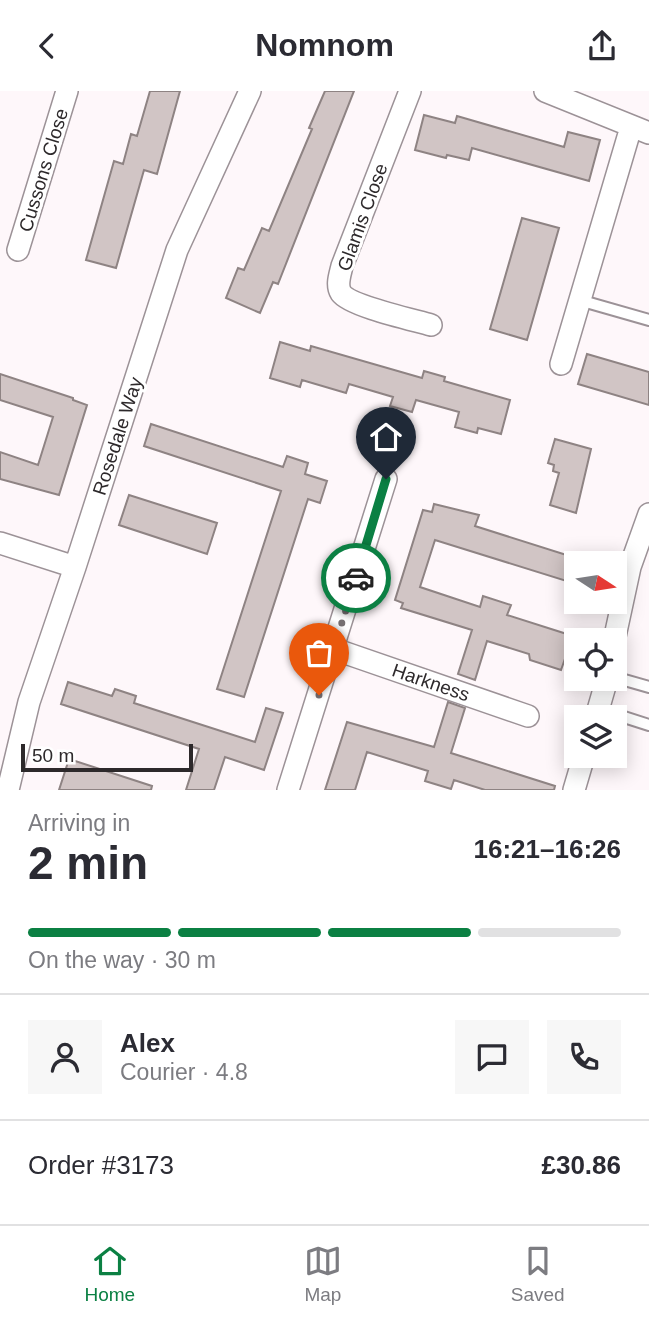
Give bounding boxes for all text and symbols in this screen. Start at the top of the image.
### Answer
icon: back [28,27,66,65]
text: Nomnom [255,27,394,63]
icon: share [583,27,621,65]
street label: Cussons Close [15,106,72,234]
street label: Glamis Close [333,160,392,274]
street label: Rosedale Way [89,374,147,498]
pin [356,407,416,479]
icon: home [367,418,405,456]
courier [321,543,391,613]
north arrow [564,551,626,614]
map controls [564,551,627,768]
icon: car [337,559,375,597]
pin [289,623,349,695]
button: locate [564,628,627,691]
icon: bag [300,634,338,672]
street label: Harkness [389,659,472,705]
button: layers [564,705,627,768]
scale bar [21,741,192,773]
text: 50 m [32,745,74,766]
text: Arriving in [28,810,130,836]
text: 16:21–16:26 [474,834,621,864]
text: 2 min [28,837,148,889]
text: On the way · 30 m [28,947,216,973]
button: person [28,1020,102,1094]
button: chat [455,1020,529,1094]
button: phone [547,1020,621,1094]
text: Alex [120,1028,175,1058]
text: Courier · 4.8 [120,1059,248,1085]
text: Order #3173 [28,1150,174,1180]
text: £30.86 [541,1150,621,1180]
tab: Home [84,1242,135,1306]
tab: Map [304,1242,342,1306]
tab: Saved [511,1242,565,1306]

